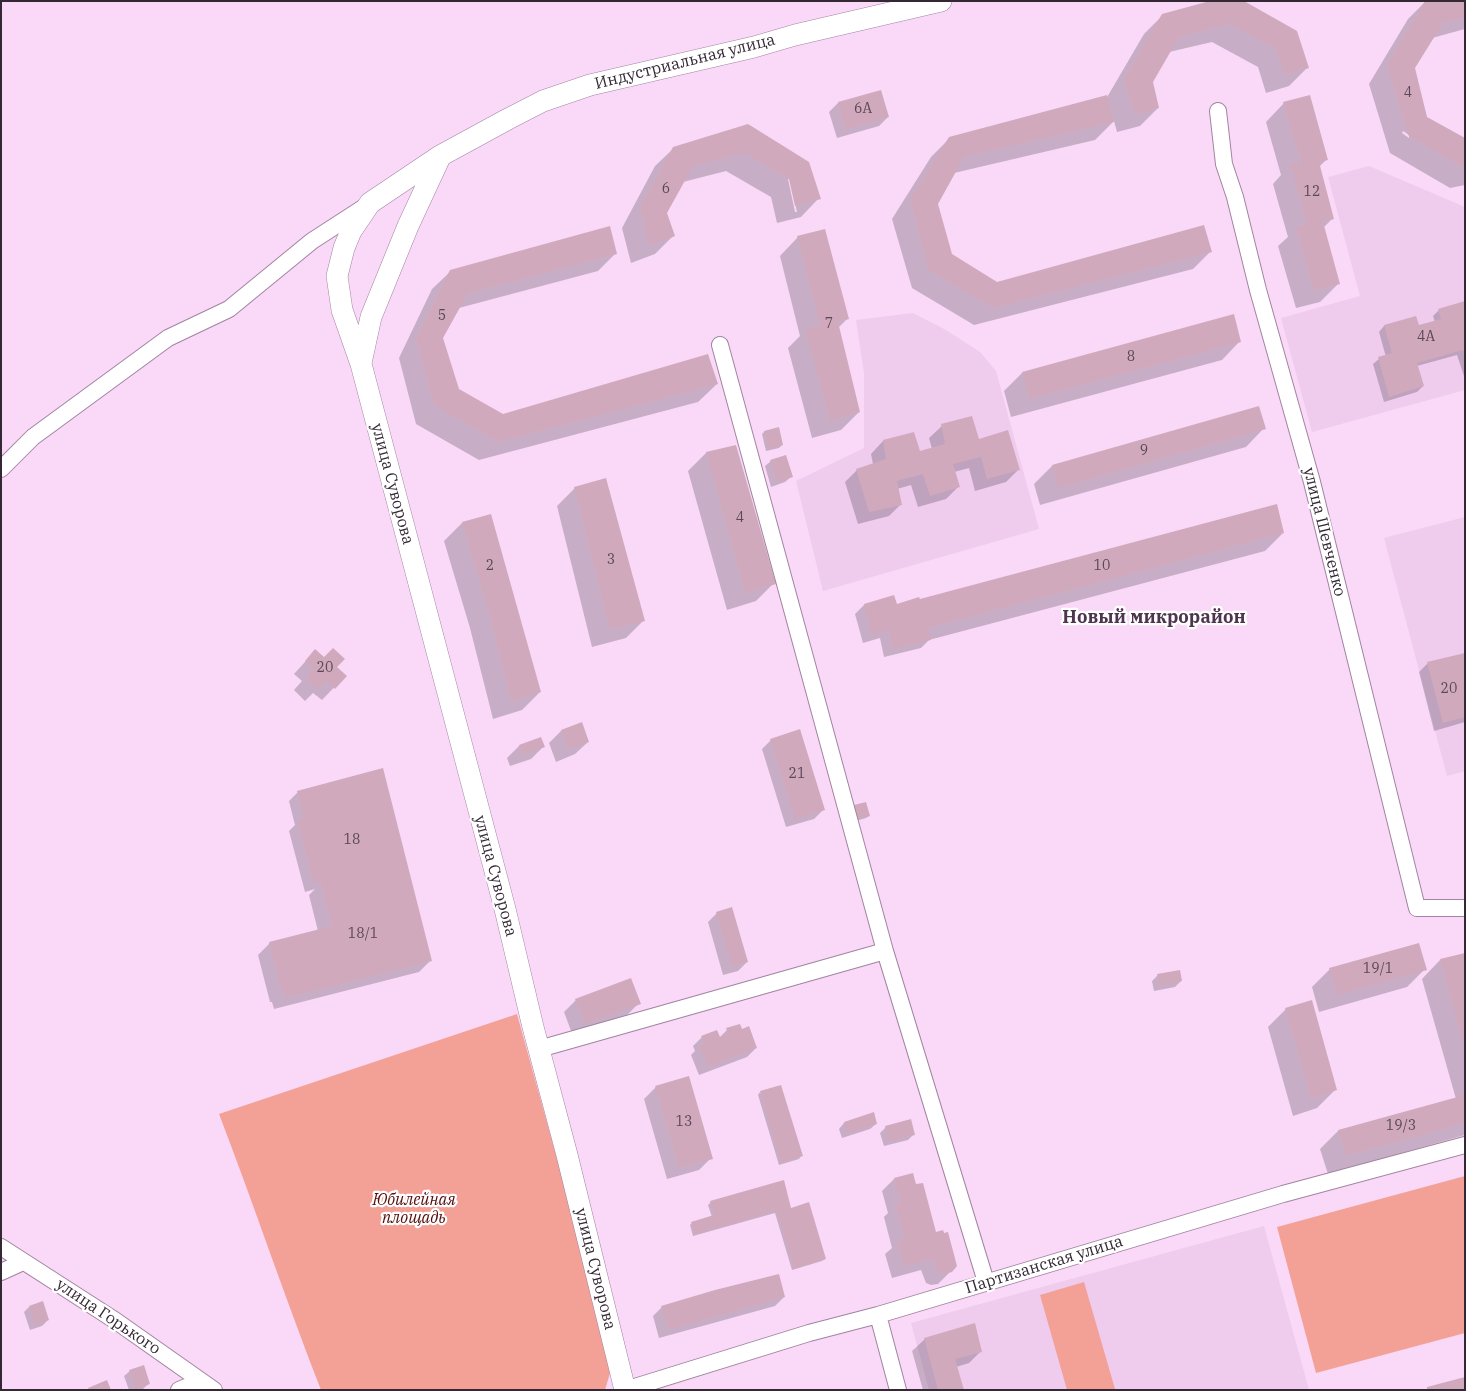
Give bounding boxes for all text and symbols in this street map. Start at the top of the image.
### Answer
street label: Индустриальная улица [593,30,777,94]
house number: 4 [1404,85,1412,101]
house number: 6А [854,101,872,117]
house number: 6 [662,181,670,197]
house number: 12 [1304,184,1320,200]
house number: 5 [438,308,446,324]
house number: 7 [825,316,833,332]
house number: 4А [1417,329,1435,345]
house number: 8 [1127,349,1135,365]
street label: улица Суворова [367,421,417,547]
house number: 9 [1140,443,1148,459]
street label: улица Шевченко [1299,466,1349,598]
house number: 4 [736,510,744,526]
house number: 3 [607,552,615,568]
house number: 2 [486,558,494,574]
house number: 10 [1094,558,1110,574]
district label: Новый микрорайон [1062,607,1246,629]
house number: 20 [317,660,333,676]
house number: 20 [1441,681,1457,697]
house number: 21 [789,766,805,782]
street label: улица Суворова [470,813,520,939]
house number: 18 [344,832,360,848]
house number: 18/1 [348,926,378,942]
house number: 19/1 [1363,961,1393,977]
house number: 13 [676,1114,692,1130]
house number: 19/3 [1386,1118,1416,1134]
park label: Юбилейная площадь [372,1190,456,1228]
street label: улица Суворова [571,1206,619,1332]
street label: Партизанская улица [963,1232,1125,1298]
street label: улица Горького [52,1275,164,1359]

